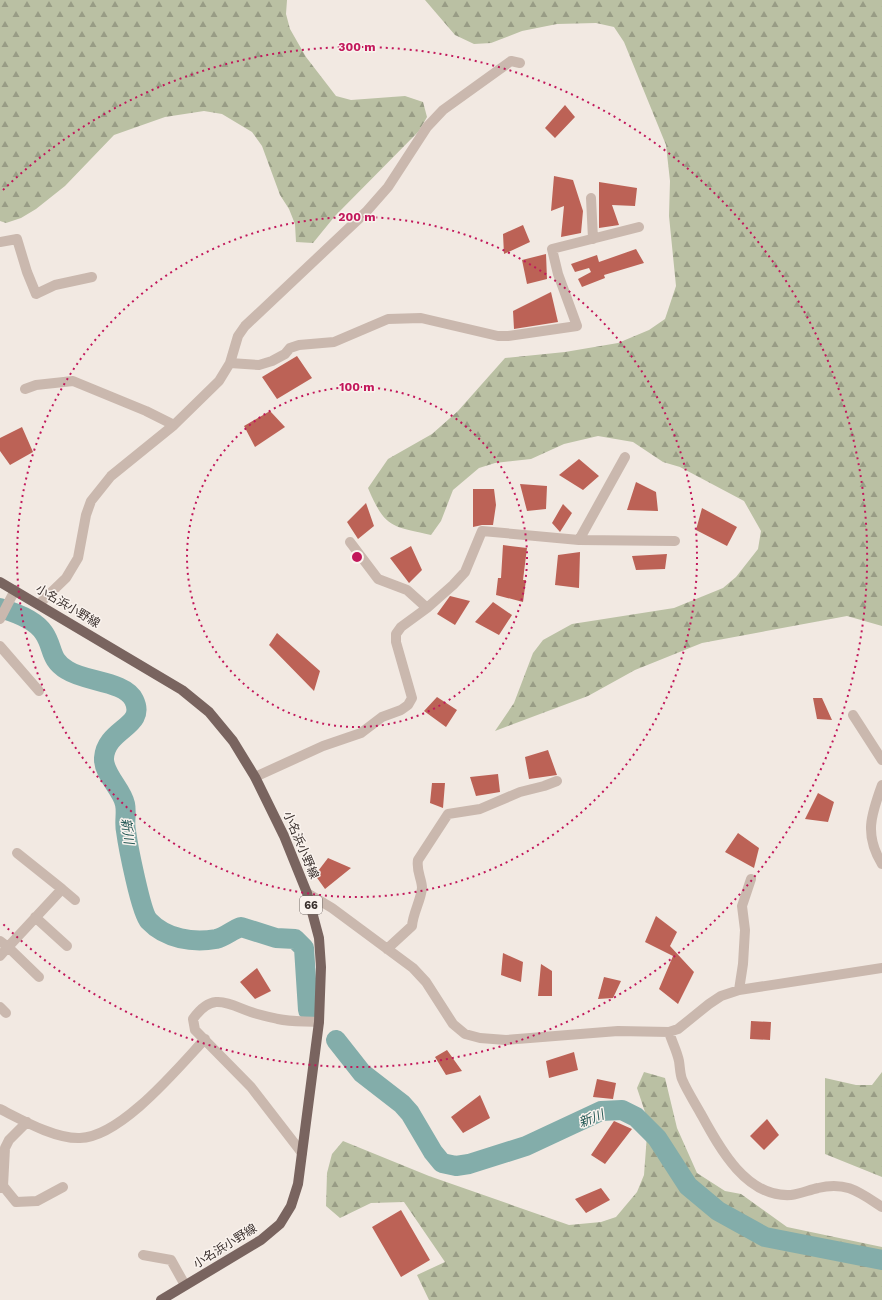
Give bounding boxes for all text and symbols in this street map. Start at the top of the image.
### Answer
text: 300 m [338,40,376,54]
text: 200 m [338,210,376,224]
text: 100 m [339,380,375,394]
centre of rings [350,550,364,564]
street label: 小名浜小野線 [34,581,102,631]
street label: 小名浜小野線 [280,809,322,881]
water label: 新川 [118,817,137,847]
road number: 66 [300,896,322,914]
water label: 新川 [576,1106,608,1130]
street label: 小名浜小野線 [191,1221,259,1271]

